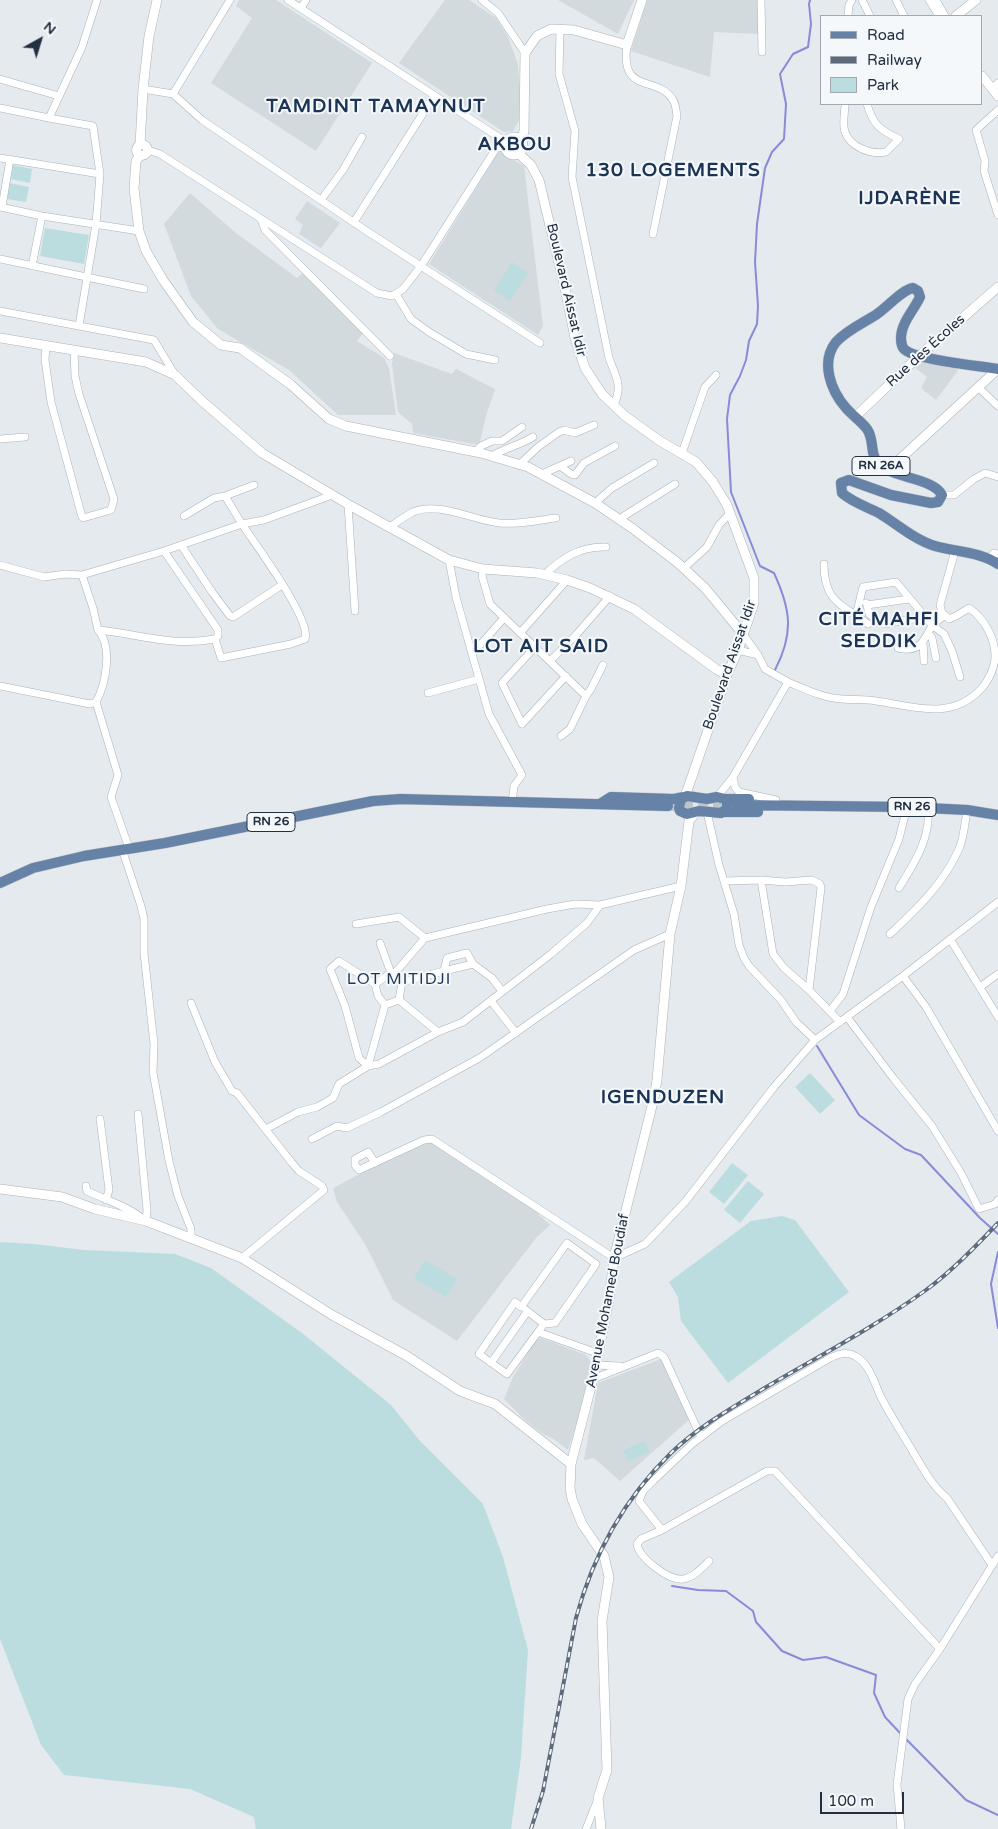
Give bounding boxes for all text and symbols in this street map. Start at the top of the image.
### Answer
north arrow [15,15,65,65]
legend [820,15,983,105]
text: N [40,18,59,38]
text: Road [867,26,905,44]
text: Railway [867,51,922,69]
text: Park [867,76,899,94]
district label: TAMDINT TAMAYNUT [264,96,488,118]
district label: AKBOU [477,134,553,156]
district label: 130 LOGEMENTS [584,160,762,182]
district label: IJDARÈNE [857,188,963,210]
street label: Boulevard Aissat Idir [542,222,590,358]
street label: Rue des Écoles [883,311,969,391]
road number: RN 26A [852,456,910,476]
street label: Boulevard Aissat Idir [700,598,760,732]
district label: CITÉ MAHFI SEDDIK [817,609,941,653]
district label: LOT AIT SAID [471,636,611,658]
road number: RN 26 [888,798,936,816]
road number: RN 26 [247,812,295,832]
district label: LOT MITIDJI [345,970,453,990]
district label: IGENDUZEN [600,1087,726,1109]
street label: Avenue Mohamed Boudiaf [583,1212,633,1390]
scale bar [823,1782,907,1814]
text: 100 m [828,1792,874,1810]

